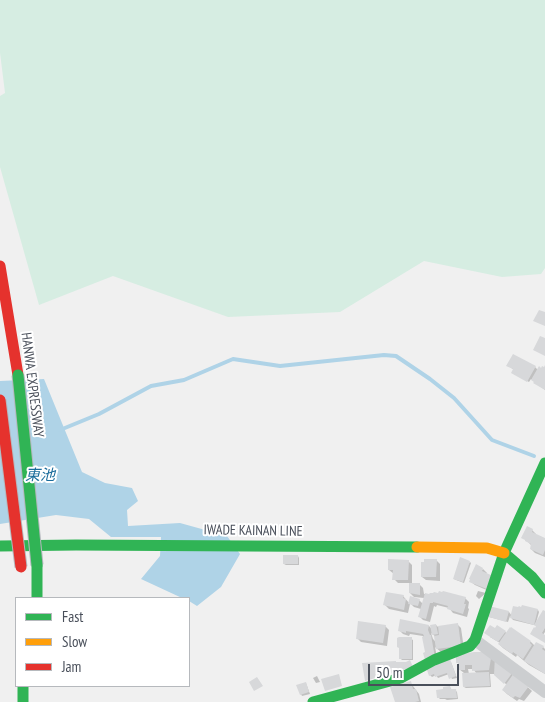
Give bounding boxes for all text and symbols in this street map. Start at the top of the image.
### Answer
street label: HANWA EXPRESSWAY [17,332,47,438]
water label: 東池 [25,467,55,485]
street label: IWADE KAINAN LINE [203,522,303,540]
legend [15,597,190,687]
text: Fast [62,607,83,626]
text: Slow [62,632,87,651]
scale bar [370,654,461,686]
text: Jam [62,657,81,676]
text: 50 m [376,663,402,682]

